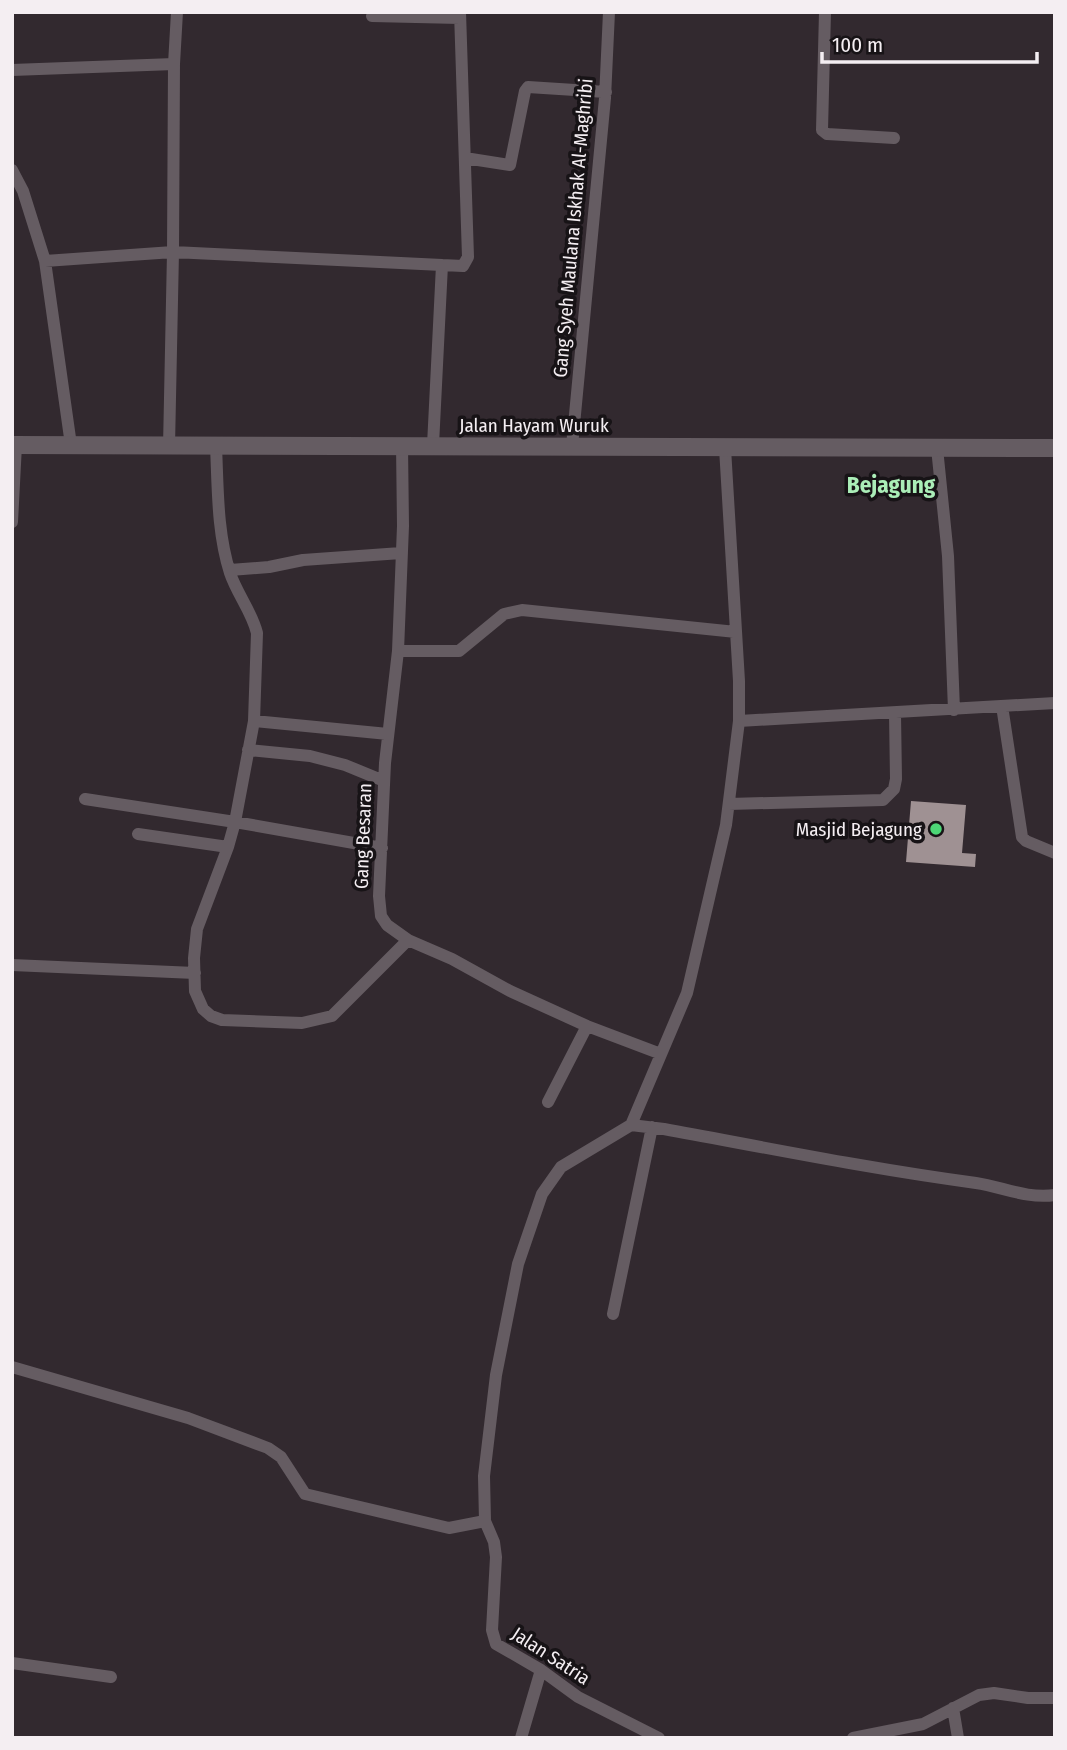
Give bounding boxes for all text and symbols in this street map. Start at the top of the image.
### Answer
scale bar [822,21,1037,65]
text: 100 m [832,32,883,58]
street label: Gang Syeh Maulana Iskhak Al-Maghribi [548,77,598,379]
street label: Jalan Hayam Wuruk [459,414,609,437]
district label: Bejagung [847,471,936,499]
street label: Gang Besaran [350,783,376,889]
place label: Masjid Bejagung [796,818,922,841]
marker: Masjid Bejagung [928,821,944,837]
street label: Jalan Satria [508,1622,594,1690]

